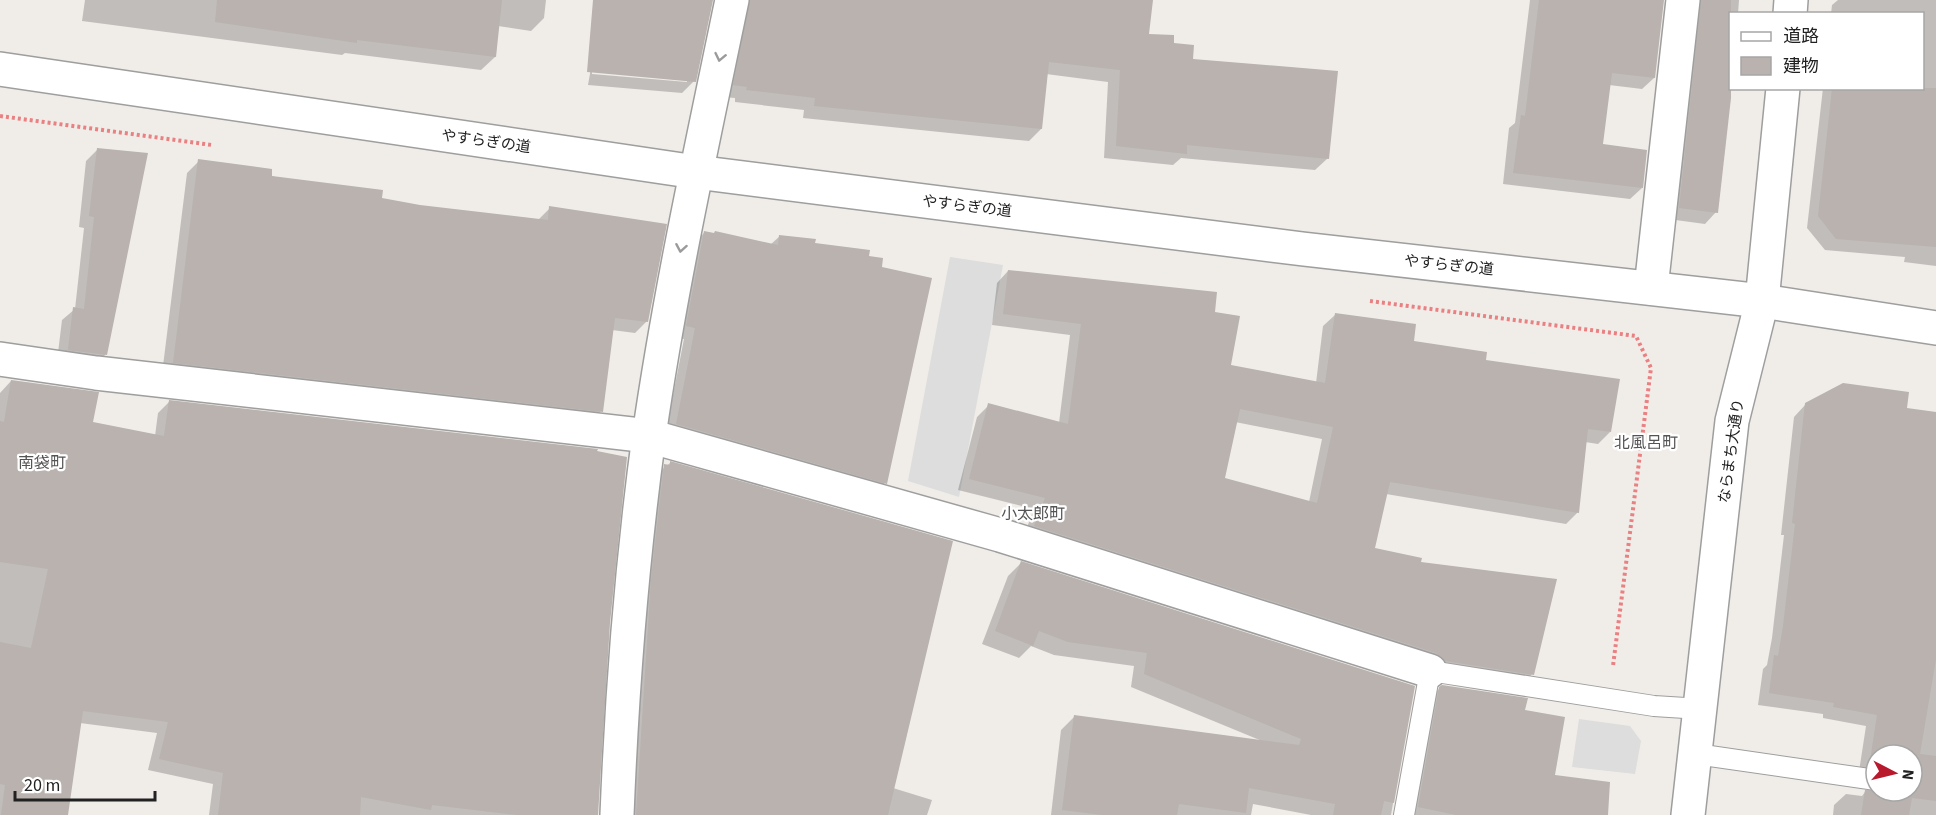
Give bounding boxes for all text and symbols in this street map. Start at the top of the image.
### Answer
legend [1729,12,1924,90]
text: 道路 [1783,24,1819,49]
one-way arrow [714,52,727,62]
text: 建物 [1783,54,1819,79]
street label: やすらぎの道 [440,125,532,158]
street label: やすらぎの道 [921,191,1013,222]
one-way arrow [676,244,688,253]
street label: やすらぎの道 [1403,250,1495,281]
street label: ならまち大通り [1714,398,1749,505]
district label: 北風呂町 [1614,432,1678,454]
district label: 南袋町 [18,452,66,474]
district label: 小太郎町 [1001,503,1065,525]
north arrow [1864,743,1924,803]
scale bar [15,764,154,802]
text: N [1896,768,1919,781]
text: 20 m [24,773,60,798]

